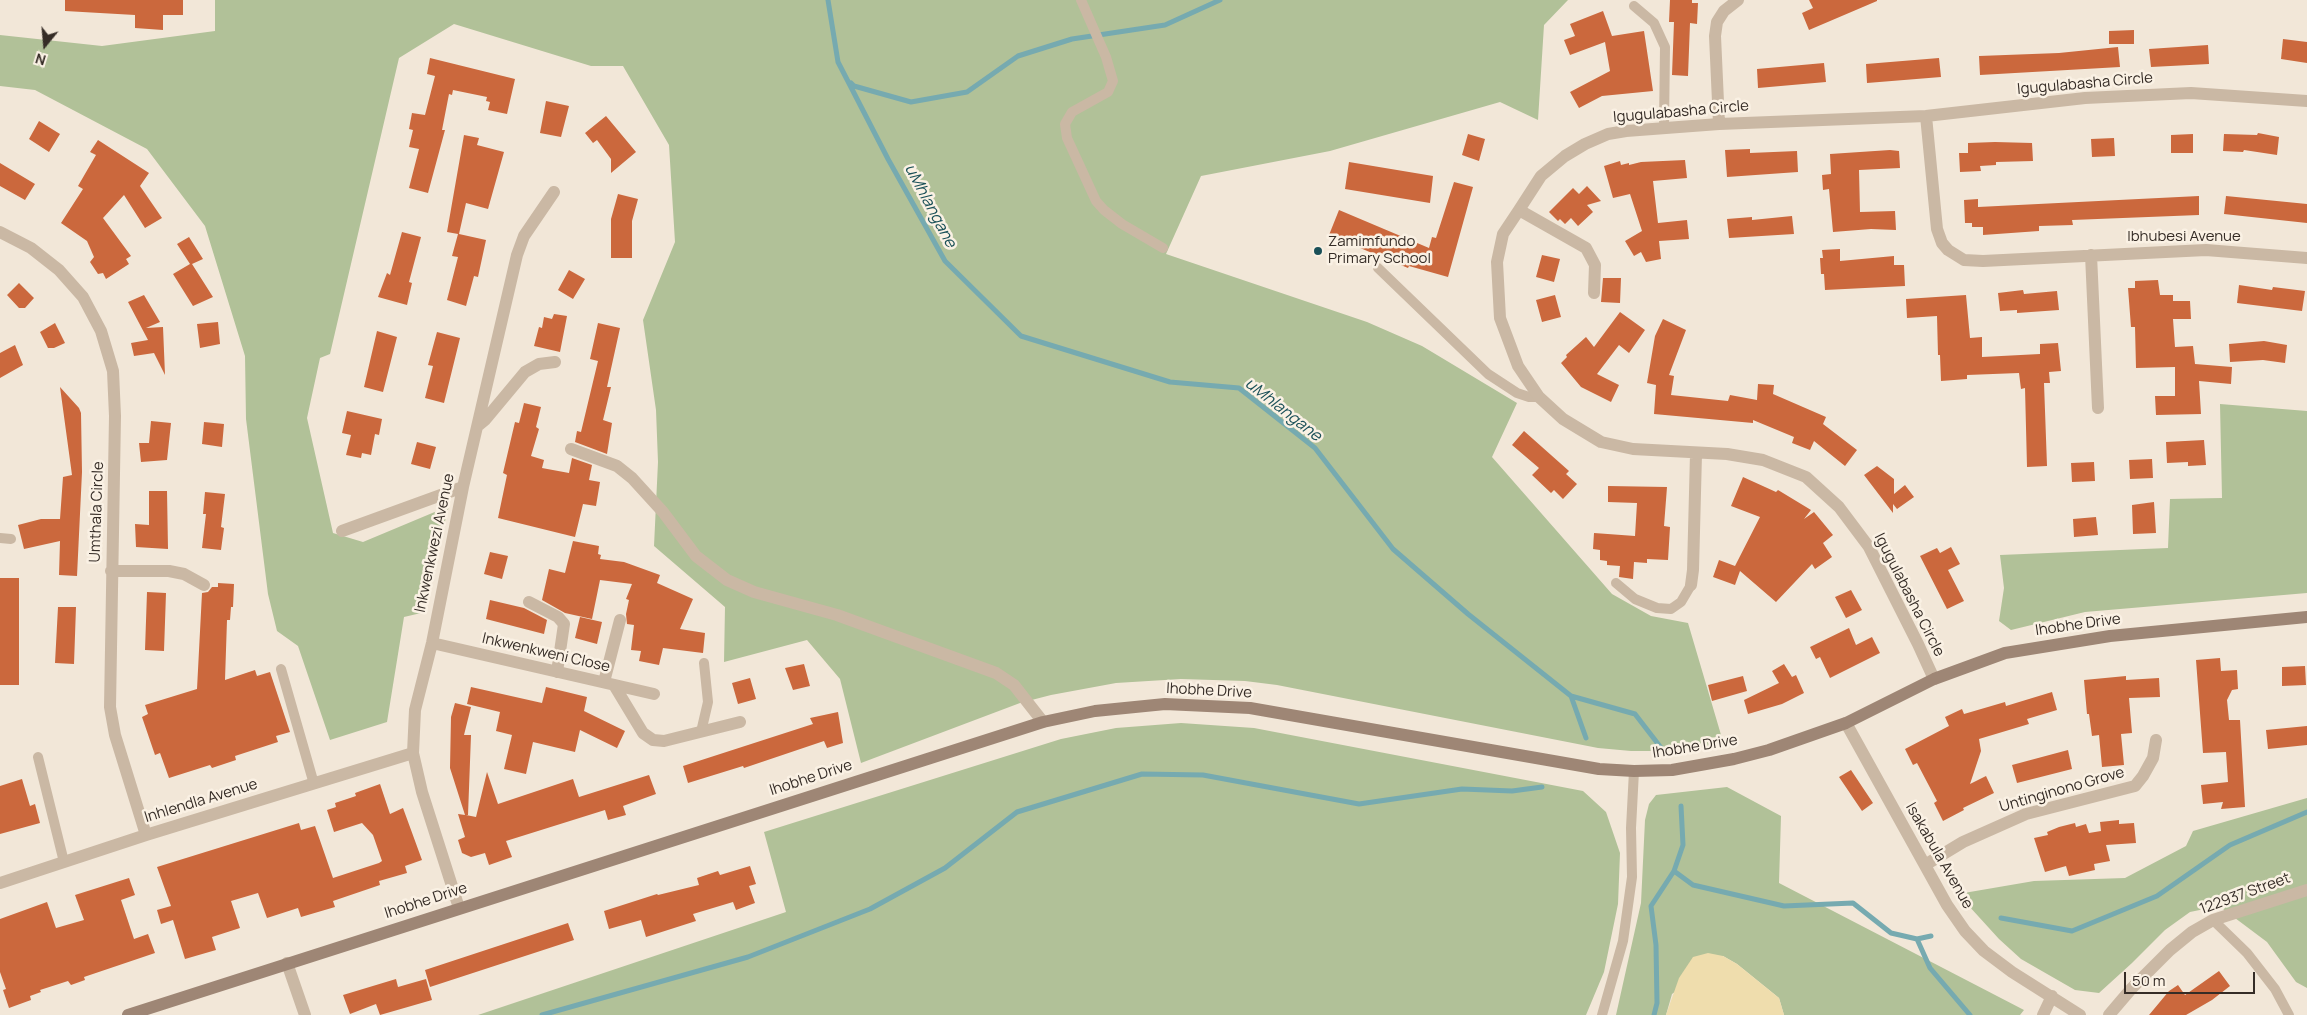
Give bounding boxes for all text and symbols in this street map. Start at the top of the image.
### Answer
north arrow [20,20,70,70]
text: N [33,49,48,70]
street label: Igugulabasha Circle [2016,69,2154,99]
street label: Igugulabasha Circle [1612,97,1750,127]
water label: uMhlangane [900,161,960,251]
street label: Ibhubesi Avenue [2127,228,2241,246]
place label: Zamimfundo Primary School [1328,233,1431,268]
marker: Zamimfundo Primary School [1312,245,1324,257]
water label: uMhlangane [1241,374,1325,446]
street label: Umthala Circle [86,461,108,563]
street label: Inkwenkwezi Avenue [411,472,459,614]
street label: Igugulabasha Circle [1870,530,1948,660]
street label: Ihobhe Drive [2034,610,2122,640]
street label: Inkwenkweni Close [480,630,612,676]
street label: Ihobhe Drive [1166,680,1252,702]
street label: Ihobhe Drive [1651,731,1739,763]
street label: Ihobhe Drive [767,756,855,800]
street label: Untinginono Grove [1997,764,2127,816]
street label: Inhlendla Avenue [142,775,260,827]
street label: Isakabula Avenue [1901,800,1977,912]
street label: 122937 Street [2197,869,2293,919]
street label: Ihobhe Drive [382,879,470,923]
scale bar [2127,962,2258,994]
text: 50 m [2132,970,2166,991]

